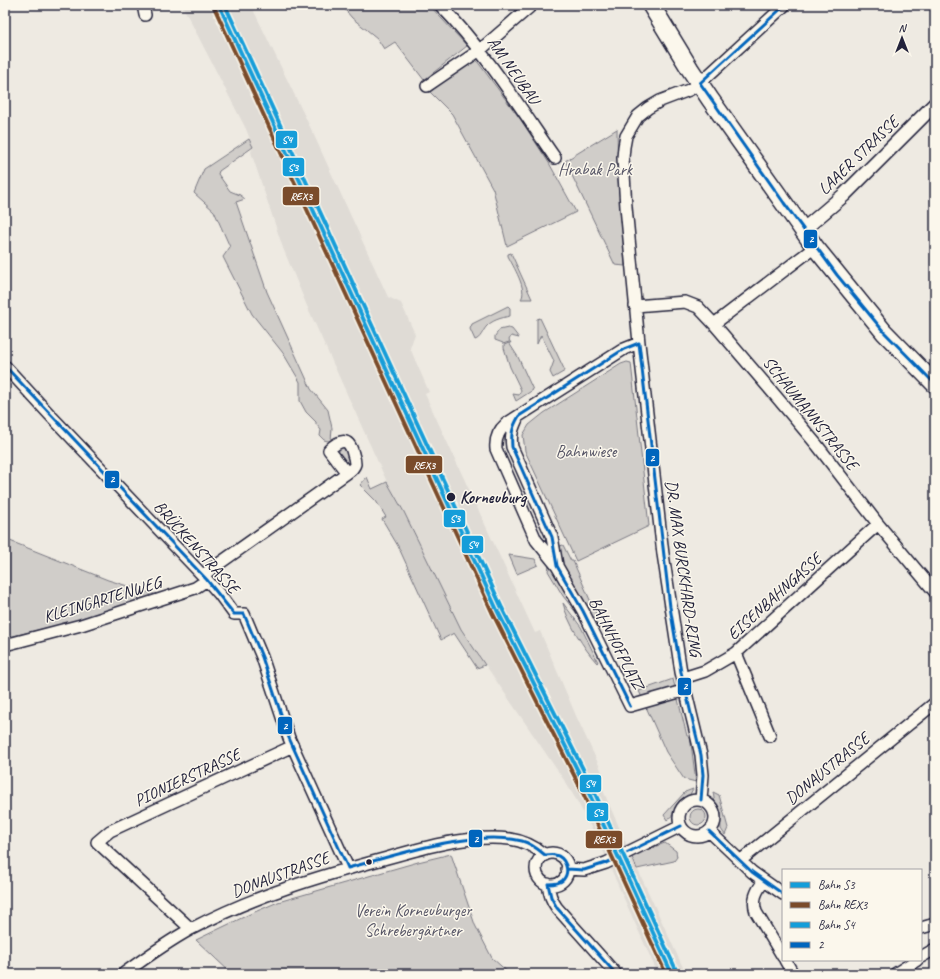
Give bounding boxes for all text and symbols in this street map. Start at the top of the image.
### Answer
north arrow [882,18,922,58]
text: N [899,21,908,35]
street label: AM NEUBAU [483,33,546,110]
street label: LAAER STRASSE [814,110,905,199]
line badge: S4 [275,130,298,149]
text: S4 [282,132,294,146]
line badge: S3 [282,157,305,177]
park label: Hrabak Park [558,159,634,180]
text: S3 [288,160,299,174]
line badge: REX3 [282,186,320,206]
text: REX3 [290,189,313,203]
line badge: 2 [803,229,818,249]
text: 2 [809,232,815,246]
street label: SCHAUMANNSTRASSE [758,352,865,476]
park label: Bahnwiese [556,441,618,462]
line badge: 2 [645,448,660,467]
text: 2 [650,451,656,465]
line badge: REX3 [405,455,443,474]
text: REX3 [413,458,436,472]
line badge: 2 [104,470,120,489]
text: 2 [110,472,116,486]
street label: DR. MAX BURCKHARD-RING [661,479,707,660]
place label: Korneuburg [460,487,528,508]
marker: Korneuburg [445,491,457,503]
street label: BRÜCKENSTRASSE [149,496,246,600]
line badge: S3 [443,509,466,528]
text: S3 [450,511,461,525]
line badge: S4 [461,535,484,554]
text: S4 [468,537,480,551]
street label: EISENBAHNGASSE [723,547,828,644]
street label: KLEINGARTENWEG [41,571,166,627]
street label: BAHNHOFPLATZ [584,593,650,696]
line badge: 2 [677,677,692,696]
text: 2 [683,679,689,693]
line badge: 2 [277,716,293,735]
text: 2 [283,719,289,733]
street label: DONAUSTRASSE [781,726,876,809]
street label: PIONIERSTRASSE [131,743,246,811]
line badge: S4 [579,774,602,793]
text: S4 [585,776,597,790]
line badge: S3 [586,802,609,822]
text: S3 [593,805,604,819]
line badge: 2 [468,829,483,848]
line badge: REX3 [585,830,623,849]
text: 2 [474,832,480,846]
text: REX3 [593,832,616,846]
street label: DONAUSTRASSE [228,846,334,902]
unlabelled marker [364,857,374,867]
legend [782,869,922,961]
text: Bahn S3 [818,877,856,893]
text: Bahn REX3 [818,897,869,913]
park label: Verein Korneuburger Schrebergärtner [355,900,473,941]
text: Bahn S4 [818,917,856,933]
text: 2 [818,937,825,953]

